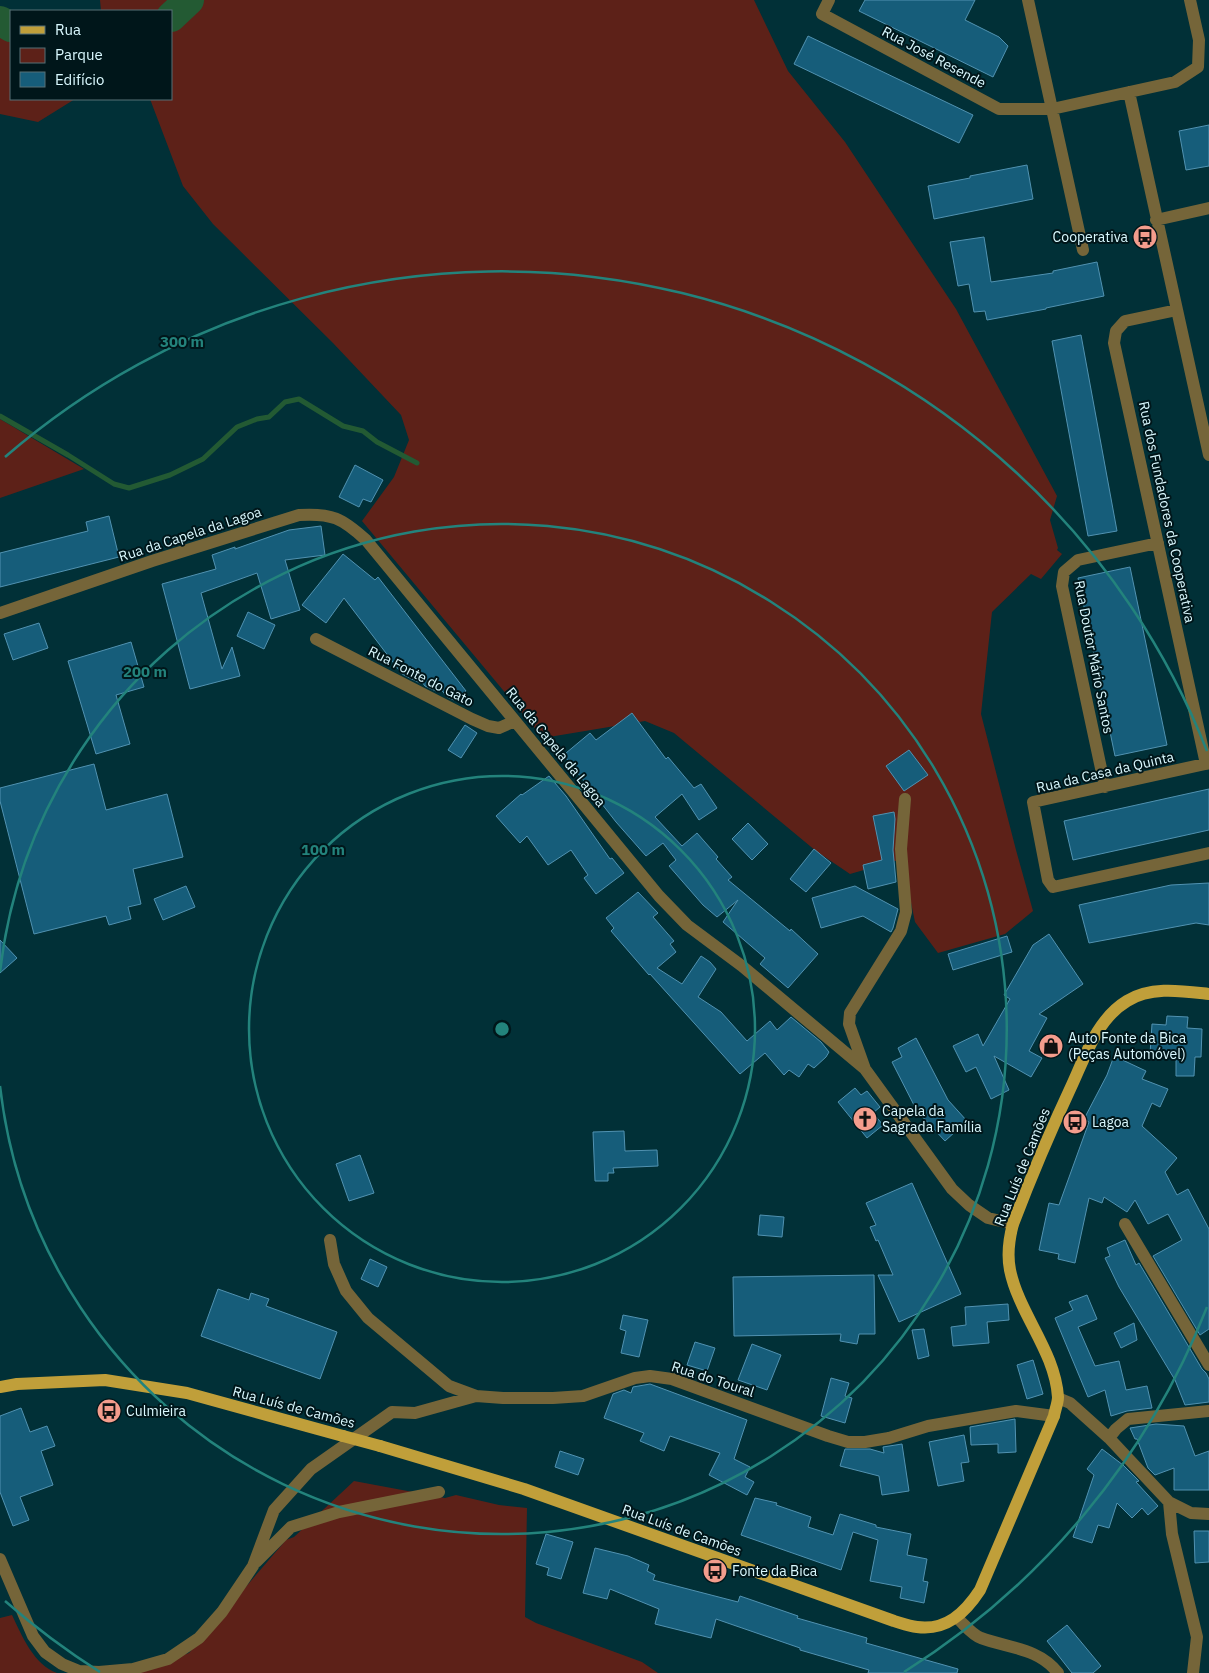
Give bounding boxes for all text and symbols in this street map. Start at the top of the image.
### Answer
legend [10,10,172,100]
text: Rua [55,20,81,39]
street label: Rua José Resende [879,22,989,92]
text: Parque [55,45,103,64]
text: Edifício [55,70,104,89]
bus stop icon: Cooperativa [1132,224,1158,250]
place label: Cooperativa [1053,228,1129,246]
text: 300 m [160,332,204,351]
street label: Rua dos Fundadores da Cooperativa [1135,400,1199,625]
street label: Rua da Capela da Lagoa [116,502,264,566]
street label: Rua Doutor Mário Santos [1070,579,1118,735]
street label: Rua Fonte do Gato [365,642,477,710]
text: 200 m [123,662,167,681]
street label: Rua da Capela da Lagoa [502,683,610,811]
street label: Rua da Casa da Quinta [1034,747,1176,797]
text: 100 m [301,840,345,859]
centre of rings [493,1020,511,1038]
place label: Auto Fonte da Bica (Peças Automóvel) [1068,1029,1187,1063]
shop icon: Auto Fonte da Bica (Peças Automóvel) [1038,1033,1064,1059]
place label: Capela da Sagrada Família [882,1102,982,1136]
street label: Rua Luís de Camões [990,1105,1054,1229]
church icon: Capela da Sagrada Família [852,1106,878,1132]
bus stop icon: Lagoa [1062,1109,1088,1135]
place label: Lagoa [1092,1113,1130,1131]
street label: Rua do Toural [669,1357,757,1401]
street label: Rua Luís de Camões [231,1382,357,1432]
bus stop icon: Culmieira [96,1398,122,1424]
place label: Culmieira [126,1402,186,1420]
street label: Rua Luís de Camões [620,1500,744,1560]
bus stop icon: Fonte da Bica [702,1558,728,1584]
place label: Fonte da Bica [732,1562,818,1580]

